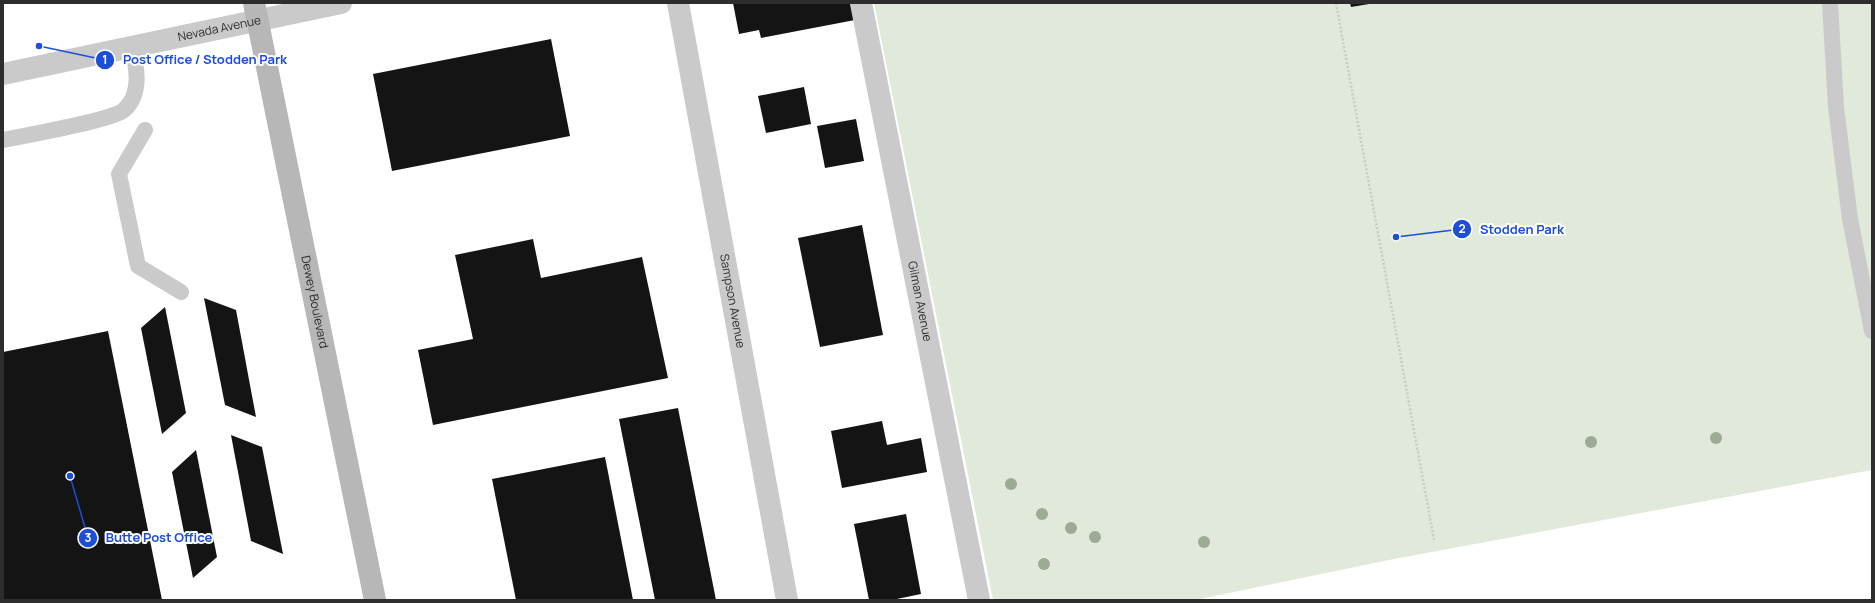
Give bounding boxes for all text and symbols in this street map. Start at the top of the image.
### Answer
street label: Nevada Avenue [176,11,262,45]
callout: Post Office / Stodden Park [95,47,296,72]
text: Post Office / Stodden Park [123,50,288,68]
text: 1 [102,51,108,68]
callout: Stodden Park [1452,217,1572,242]
text: 2 [1458,220,1466,237]
text: Stodden Park [1480,220,1565,238]
street label: Sampson Avenue [716,253,750,349]
street label: Dewey Boulevard [297,254,333,350]
street label: Gilman Avenue [904,259,937,343]
callout: Butte Post Office [78,525,220,550]
text: Butte Post Office [106,528,212,546]
text: 3 [85,529,92,546]

